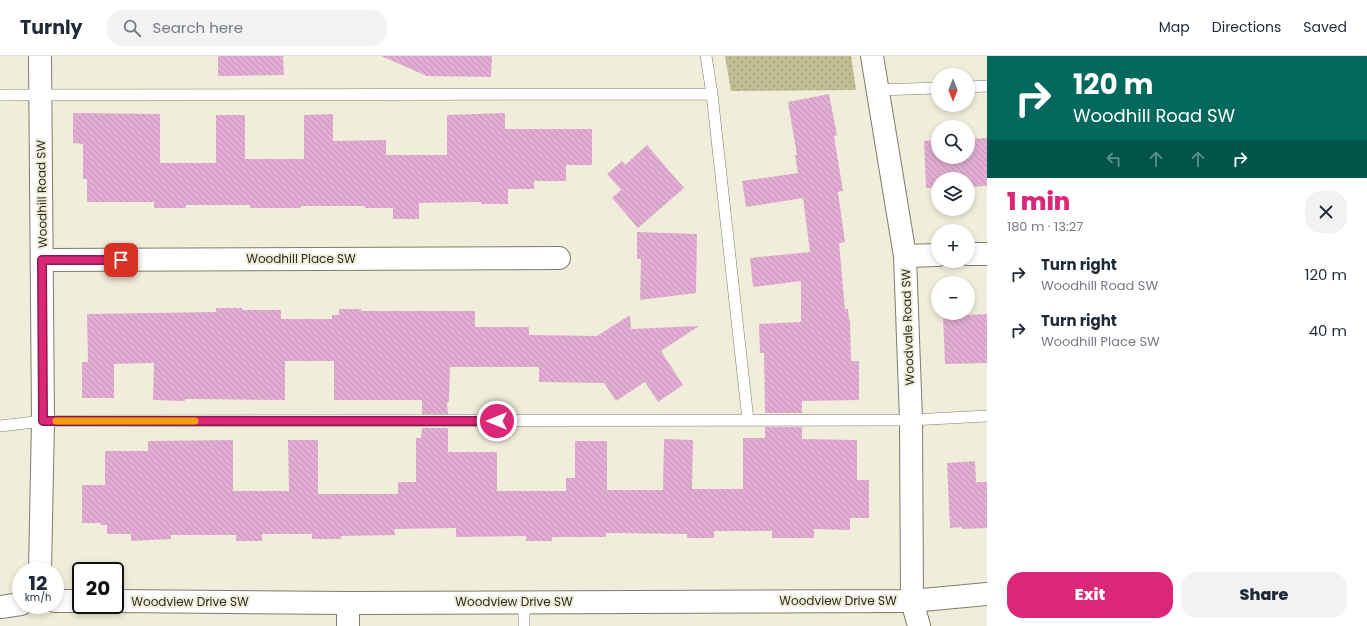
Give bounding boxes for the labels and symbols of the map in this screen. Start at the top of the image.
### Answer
north arrow [931,68,975,112]
street label: Woodhill Road SW [32,140,51,248]
pin [104,243,138,277]
street label: Woodhill Place SW [246,250,356,267]
street label: Woodvale Road SW [897,268,918,386]
position arrow [476,400,518,442]
speed limit sign: 20 [72,562,124,614]
street label: Woodview Drive SW [779,592,897,609]
street label: Woodview Drive SW [131,593,249,610]
street label: Woodview Drive SW [455,593,573,610]

